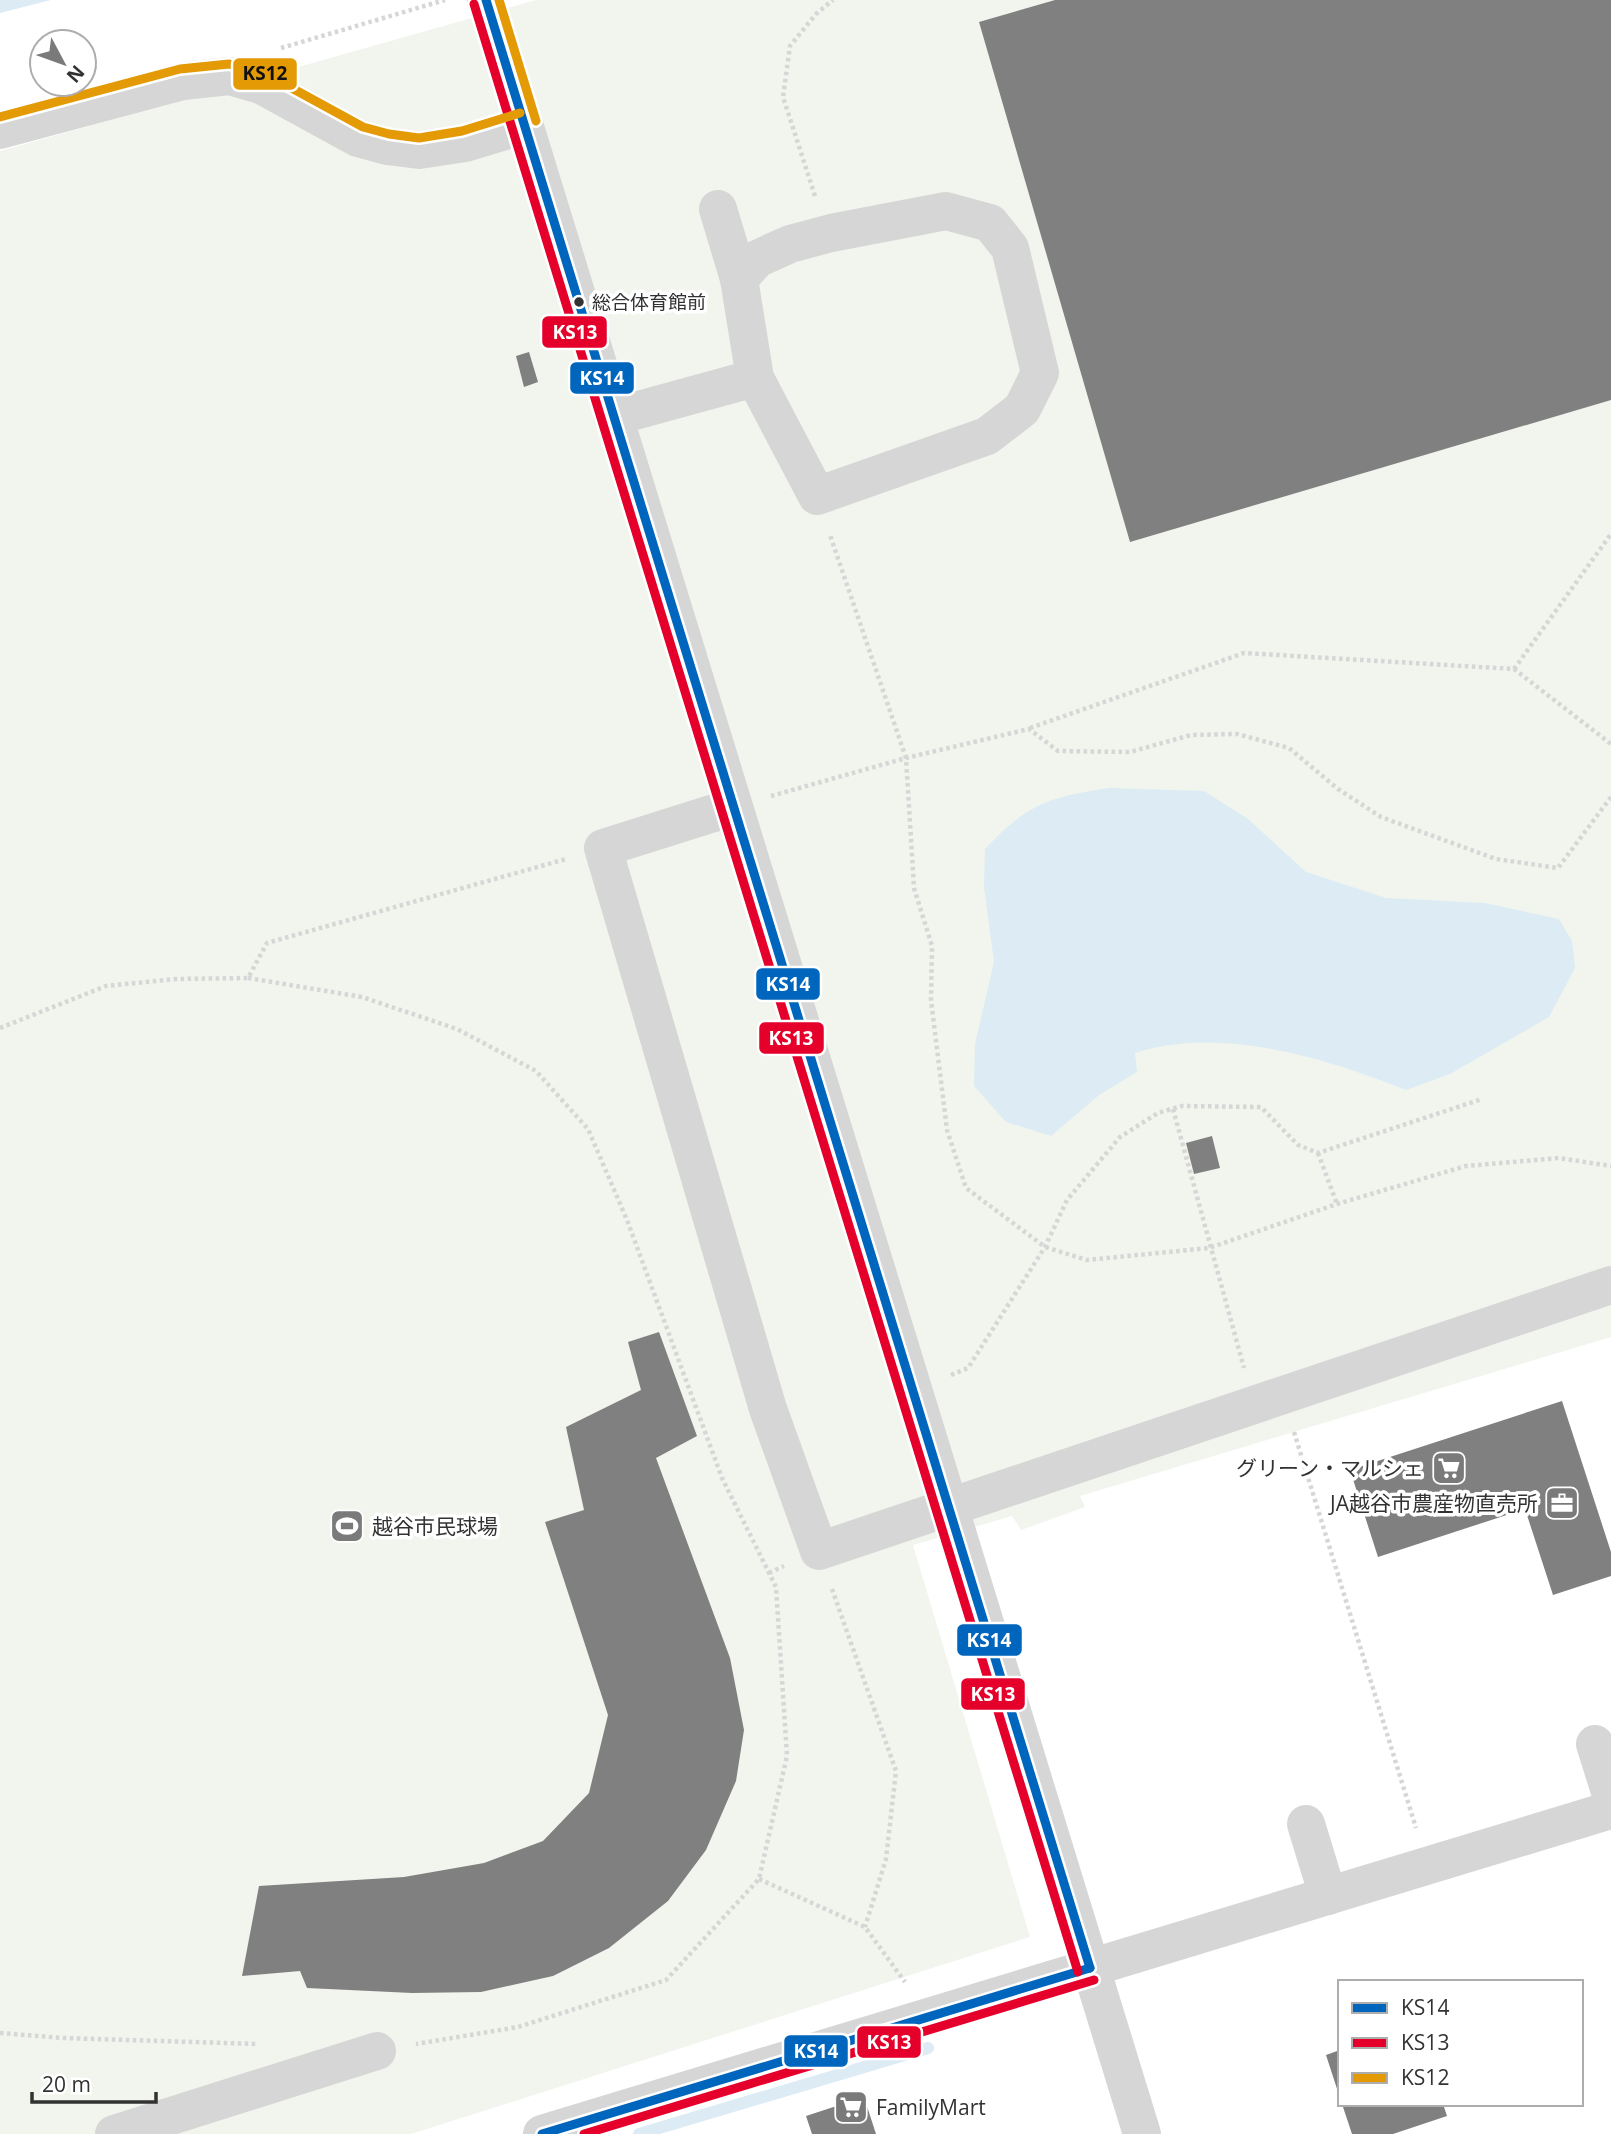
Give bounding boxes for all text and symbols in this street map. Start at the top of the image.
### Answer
north arrow [28,28,98,98]
line badge: KS12 [232,57,298,91]
text: N [61,60,91,89]
text: KS12 [243,60,288,86]
place label: 総合体育館前 [592,289,706,315]
marker: 総合体育館前 [572,295,586,309]
line badge: KS13 [541,315,608,349]
text: KS13 [553,319,598,345]
line badge: KS14 [569,361,635,395]
text: KS14 [580,365,625,391]
line badge: KS14 [755,967,821,1001]
text: KS14 [766,971,811,997]
line badge: KS13 [758,1021,825,1055]
text: KS13 [769,1025,814,1051]
supermarket icon: グリーン・マルシェ [1430,1449,1468,1487]
place label: グリーン・マルシェ [1236,1454,1424,1482]
office icon: JA越谷市農産物直売所 [1543,1484,1581,1522]
place label: JA越谷市農産物直売所 [1328,1489,1538,1517]
sports icon: 越谷市民球場 [328,1507,366,1545]
place label: 越谷市民球場 [372,1512,498,1540]
line badge: KS14 [956,1623,1023,1657]
text: KS14 [967,1627,1012,1653]
line badge: KS13 [960,1677,1026,1711]
text: KS13 [971,1681,1016,1707]
legend [1338,1980,1583,2106]
text: KS14 [1401,1993,1449,2021]
line badge: KS13 [856,2025,922,2059]
text: KS13 [1401,2028,1449,2056]
text: KS13 [867,2029,912,2055]
line badge: KS14 [783,2034,849,2068]
text: KS14 [794,2038,839,2064]
scale bar [32,2060,156,2104]
text: KS12 [1401,2063,1449,2091]
text: 20 m [42,2070,91,2098]
supermarket icon: FamilyMart [832,2088,870,2126]
place label: FamilyMart [876,2093,986,2121]

